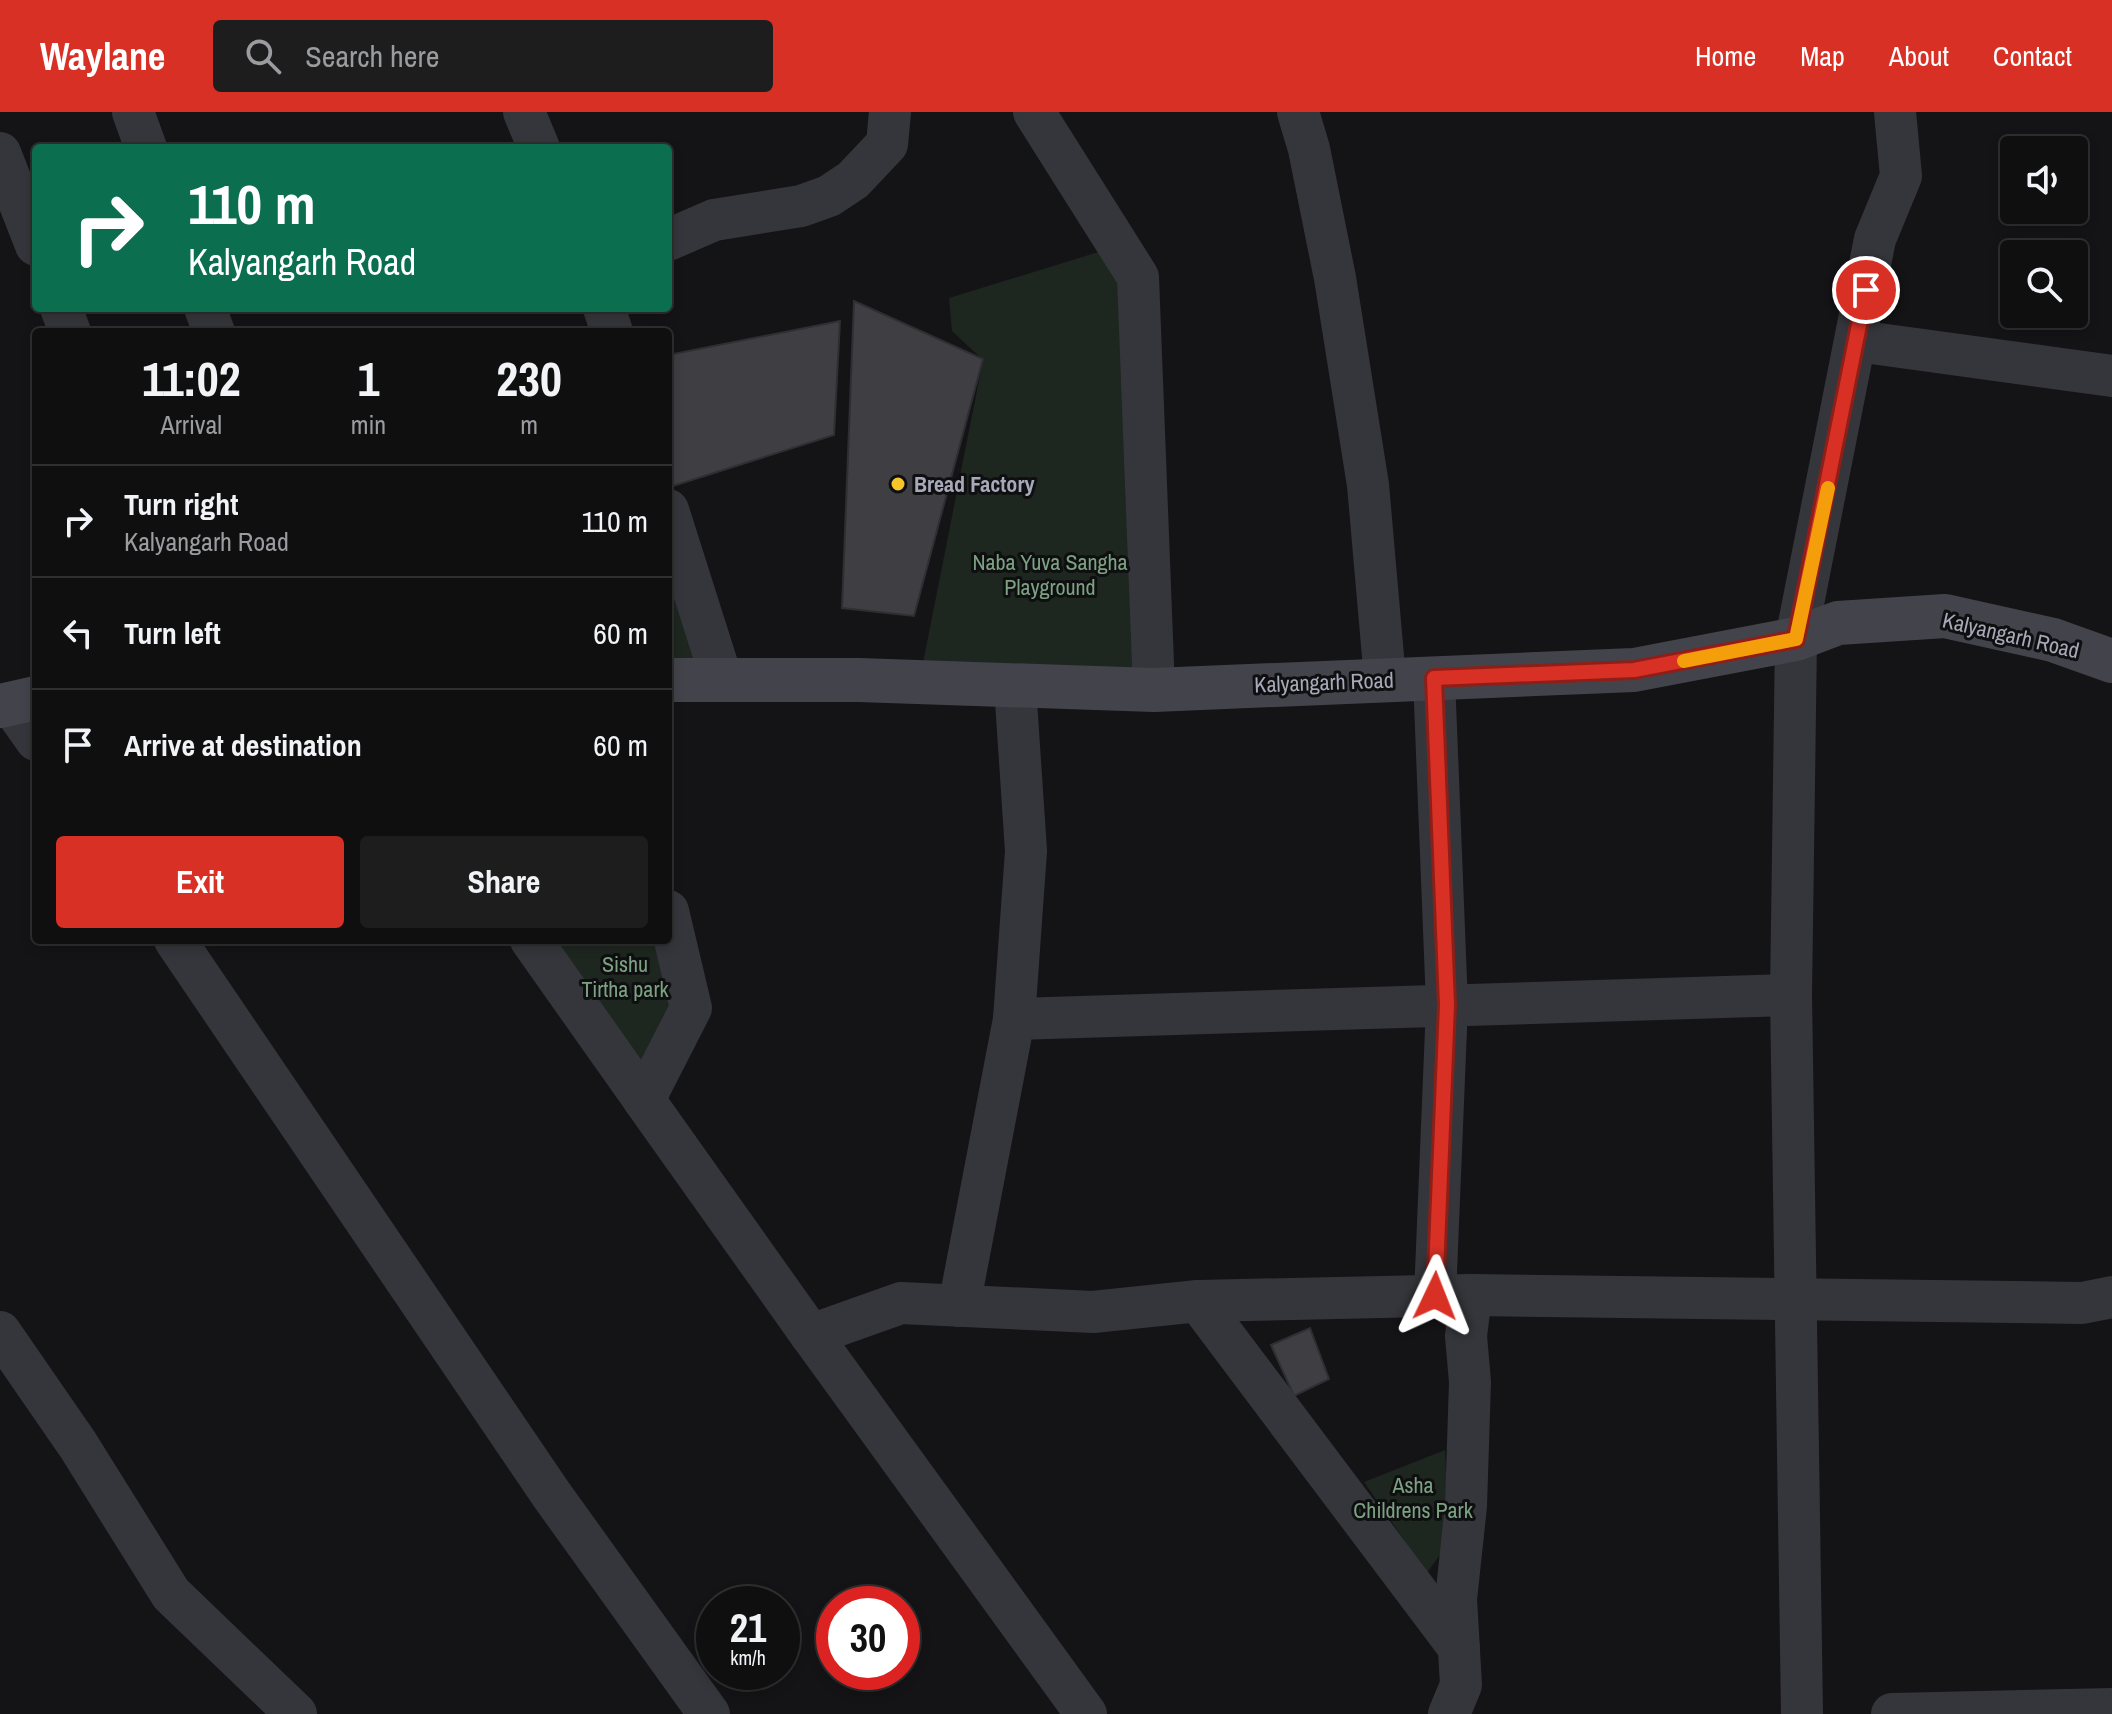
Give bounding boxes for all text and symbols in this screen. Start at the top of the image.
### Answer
search box [213,20,773,92]
text: Waylane [40,31,165,82]
icon: search [241,34,285,78]
text: Search here [305,36,439,76]
text: Home [1695,37,1756,75]
text: Map [1800,37,1845,75]
text: About [1889,37,1949,75]
text: Contact [1993,37,2072,75]
map controls [2000,136,2088,328]
button: sound [2000,136,2088,224]
text: 110 m [188,166,316,241]
icon: right [56,176,160,280]
text: Kalyangarh Road [188,238,416,286]
button: search [2000,240,2088,328]
pin [1832,256,1900,324]
icon: arrive [1844,268,1888,312]
text: 11:02 [142,346,241,411]
text: 1 [357,346,379,411]
text: 230 [496,346,562,411]
text: Arrival [161,407,222,442]
text: min [351,407,386,442]
text: m [520,407,538,442]
place label: Bread Factory [914,469,1034,499]
marker: Bread Factory [889,475,907,493]
text: Turn right [124,484,238,524]
icon: right [56,499,100,543]
text: 110 m [581,501,648,541]
text: Kalyangarh Road [124,524,289,559]
park label: Naba Yuva Sangha Playground [972,547,1128,602]
street label: Kalyangarh Road [1940,605,2082,665]
icon: left [56,611,100,655]
text: Turn left [124,613,221,653]
text: 60 m [593,613,648,653]
street label: Kalyangarh Road [1254,665,1394,699]
icon: arrive [56,723,100,767]
text: Arrive at destination [124,725,362,765]
text: 60 m [593,725,648,765]
button: Exit [56,836,344,928]
button: Share [360,836,648,928]
park label: Sishu Tirtha park [582,949,669,1004]
position arrow [1393,1254,1477,1338]
park label: Asha Childrens Park [1353,1470,1474,1525]
speed limit sign: 30 [816,1586,920,1690]
text: 21 [730,1601,766,1654]
text: km/h [730,1644,766,1671]

